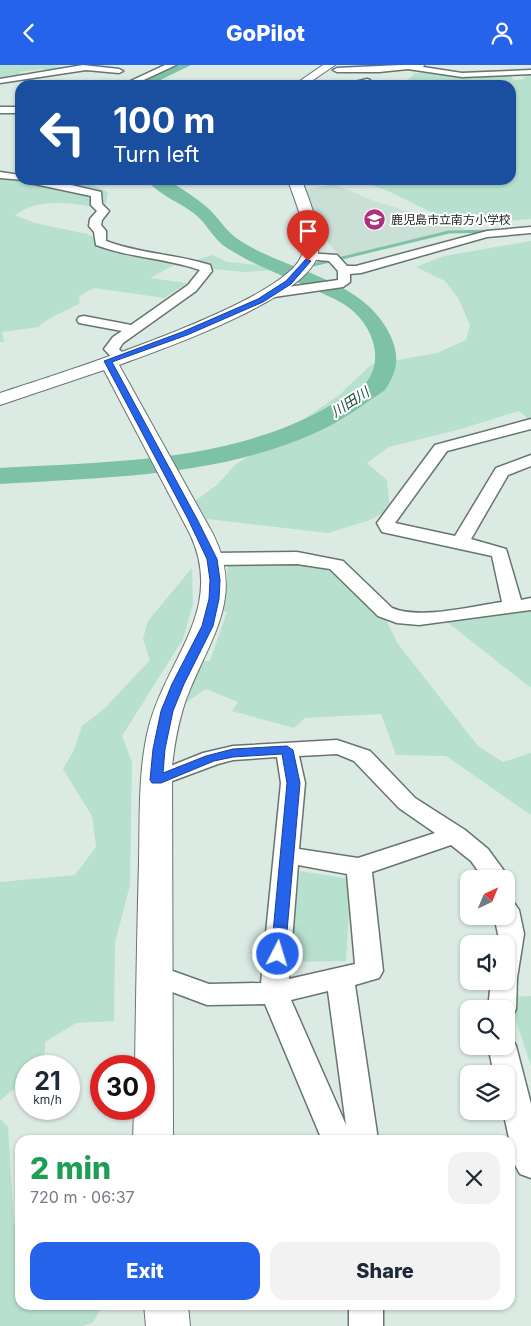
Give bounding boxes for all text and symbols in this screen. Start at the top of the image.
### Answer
icon: back [15,19,43,47]
icon: person [488,19,516,47]
text: GoPilot [226,20,305,46]
text: 100 m [113,99,216,141]
icon: left [30,100,95,165]
text: Turn left [113,141,199,167]
school or university icon: 鹿児島市立南方小学校 [363,208,387,232]
pin [287,210,329,261]
place label: 鹿児島市立南方小学校 [391,212,511,227]
icon: arrive [294,217,322,245]
water label: 川田川 [327,382,374,420]
north arrow [460,870,515,925]
map controls [460,870,515,1120]
position arrow [251,927,303,979]
button: sound [460,935,515,990]
button: search [460,1000,515,1055]
speed limit sign: 30 [90,1055,155,1120]
button: layers [460,1065,515,1120]
text: 21 [34,1066,61,1096]
text: km/h [33,1092,62,1107]
text: 2 min [30,1150,111,1186]
button: close [448,1152,500,1204]
text: 720 m · 06:37 [30,1187,135,1207]
button: Exit [30,1242,260,1300]
button: Share [270,1242,500,1300]

